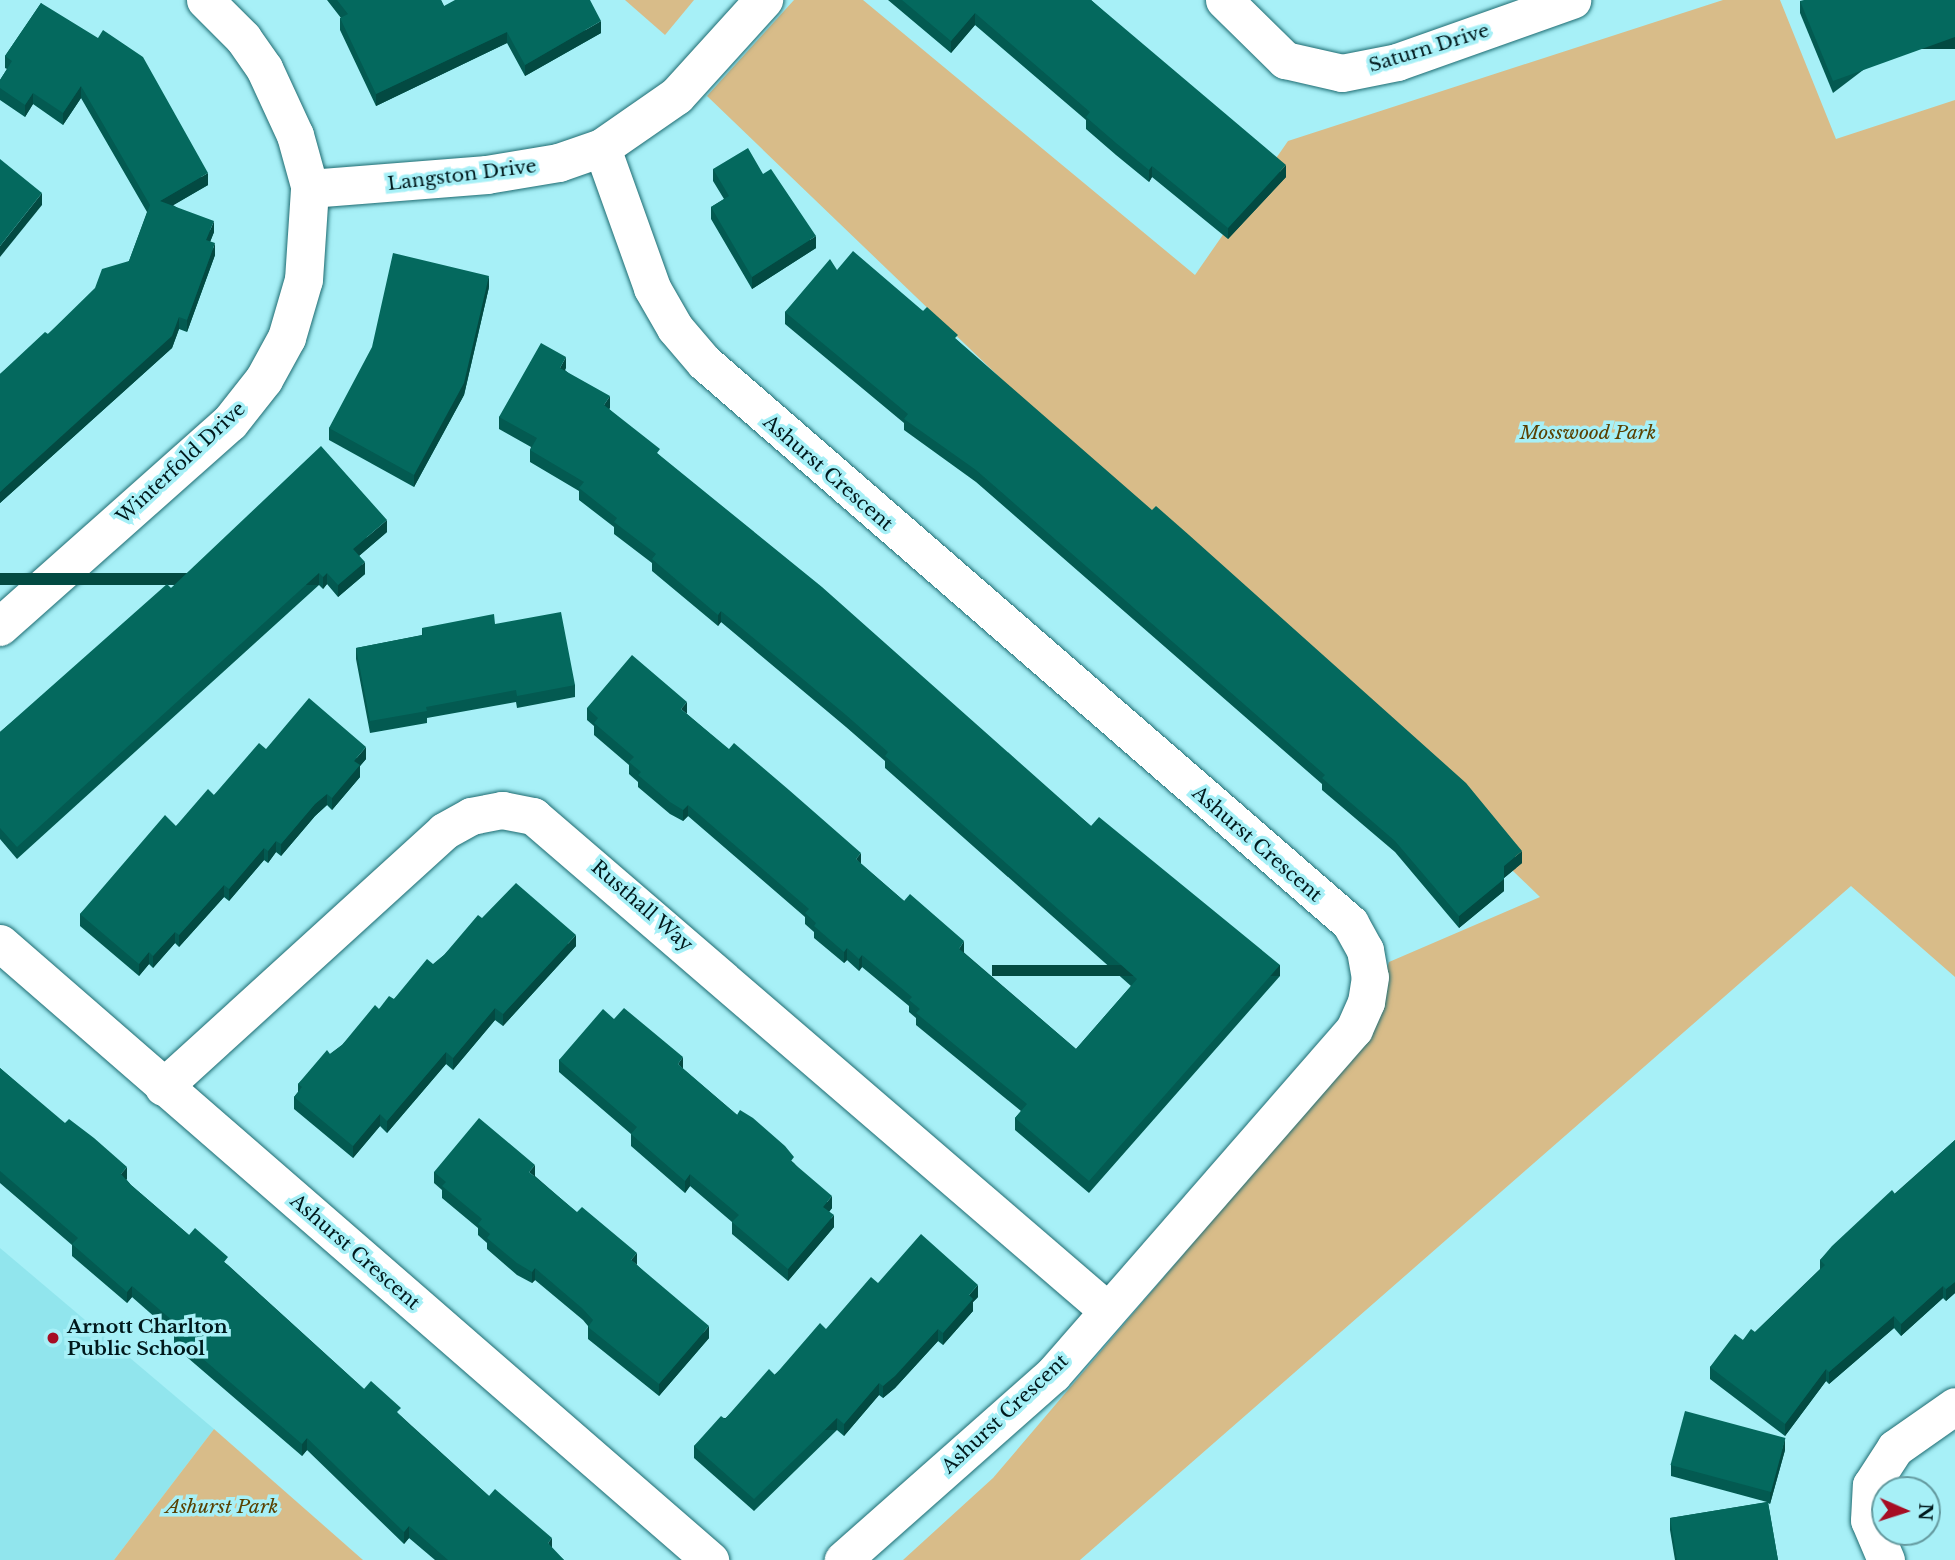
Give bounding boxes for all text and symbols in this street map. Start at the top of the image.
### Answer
street label: Saturn Drive [1366,19,1492,77]
street label: Langston Drive [386,155,538,195]
street label: Winterfold Drive [112,397,250,529]
street label: Ashurst Crescent [758,410,898,536]
park label: Mosswood Park [1519,422,1657,444]
street label: Ashurst Crescent [1187,781,1327,907]
street label: Rusthall Way [586,855,698,957]
street label: Ashurst Crescent [285,1189,425,1315]
place label: Arnott Charlton Public School [67,1316,228,1360]
marker: Arnott Charlton Public School [45,1330,61,1346]
street label: Ashurst Crescent [937,1350,1073,1478]
north arrow [1871,1476,1941,1546]
park label: Ashurst Park [166,1496,278,1518]
text: N [1914,1502,1937,1522]

